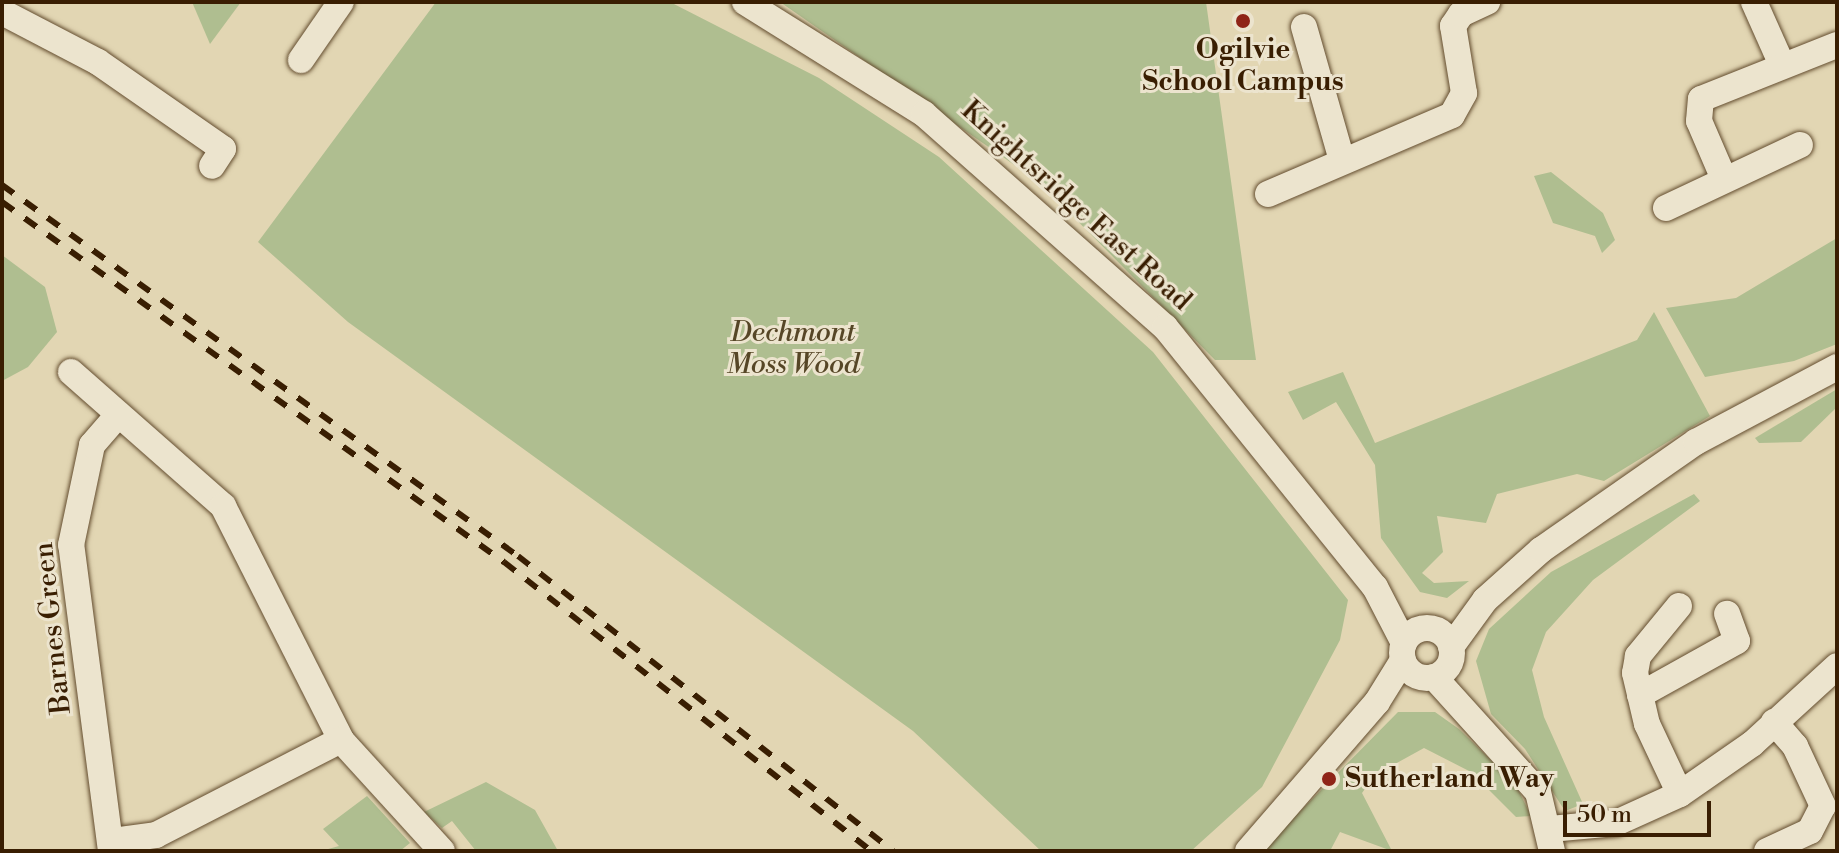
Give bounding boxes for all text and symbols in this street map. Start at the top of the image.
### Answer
marker: Ogilvie School Campus [1234,12,1252,30]
place label: Ogilvie School Campus [1142,33,1344,99]
street label: Knightsridge East Road [954,94,1198,318]
park label: Dechmont Moss Wood [727,316,859,382]
street label: Barnes Green [27,540,79,716]
place label: Sutherland Way [1345,762,1554,796]
marker: Sutherland Way [1320,770,1338,788]
scale bar [1567,785,1715,835]
text: 50 m [1577,800,1632,830]

